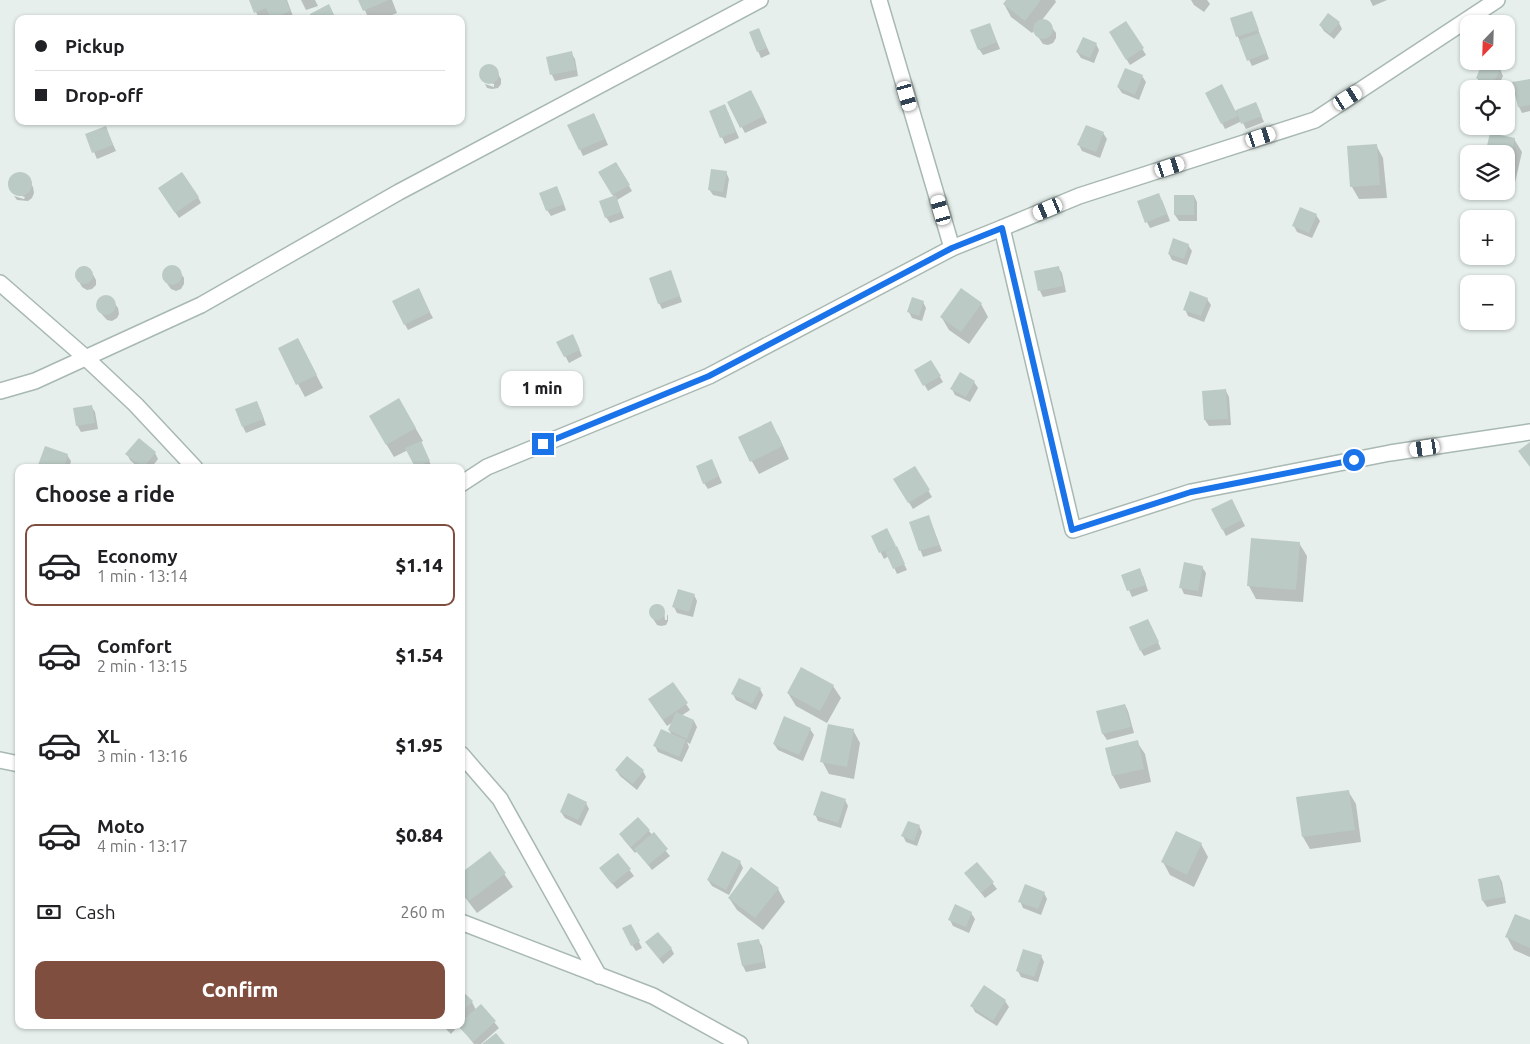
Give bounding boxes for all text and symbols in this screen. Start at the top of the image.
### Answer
north arrow [1460,15,1515,70]
map controls [1460,15,1515,330]
text: Pickup [65,35,125,57]
car [895,80,918,112]
button: locate [1460,80,1515,135]
text: Drop-off [65,84,143,106]
car [1331,84,1364,112]
car [1244,125,1277,149]
button: layers [1460,145,1515,200]
car [1153,155,1186,179]
car [929,194,952,226]
car [1031,196,1064,222]
button: + [1460,210,1515,265]
button: − [1460,275,1515,330]
callout: 1 min [502,372,584,406]
text: 1 min [522,379,562,397]
route end [532,433,554,455]
car [1409,438,1440,458]
route start [1343,449,1365,471]
text: Choose a ride [35,481,175,506]
icon: car [37,543,82,588]
text: Economy [97,545,178,567]
text: $1.14 [395,554,443,576]
text: 1 min · 13:14 [97,567,188,585]
icon: car [37,633,82,678]
text: Comfort [97,635,172,657]
text: $1.54 [395,644,443,666]
text: 2 min · 13:15 [97,657,188,675]
icon: car [37,723,82,768]
text: XL [97,725,120,747]
text: $1.95 [395,734,443,756]
text: 3 min · 13:16 [97,747,188,765]
icon: car [37,813,82,858]
text: Moto [97,815,145,837]
text: $0.84 [395,824,443,846]
text: 4 min · 13:17 [97,837,188,855]
icon: cash [35,898,63,926]
text: Cash [75,901,116,923]
text: 260 m [400,903,445,921]
button: Confirm [35,961,445,1019]

